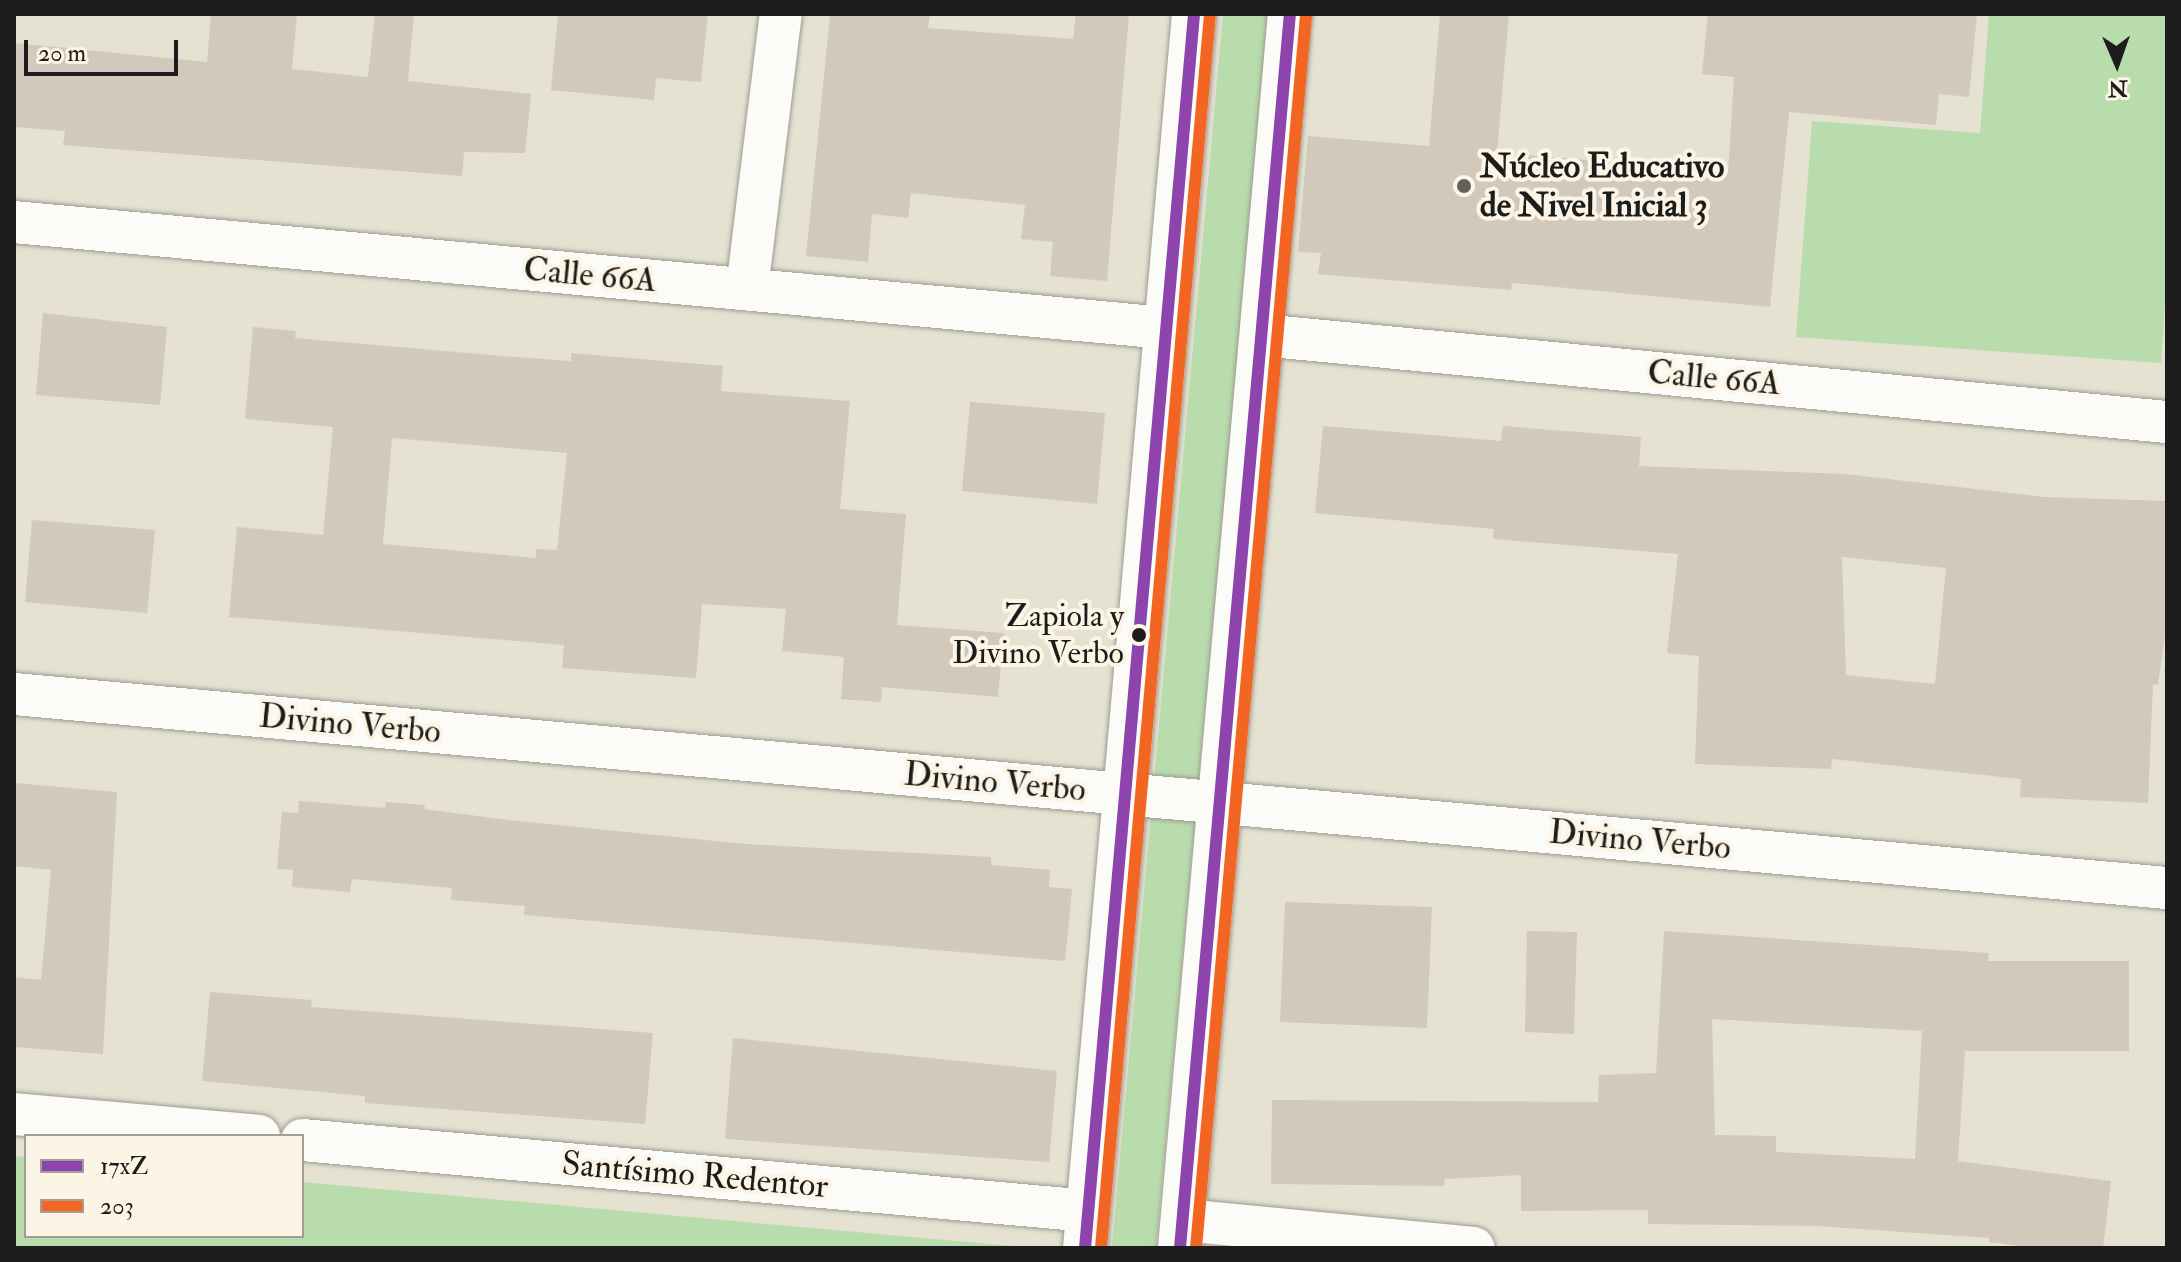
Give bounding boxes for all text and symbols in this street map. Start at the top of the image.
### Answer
scale bar [28,24,182,74]
north arrow [2077,24,2157,104]
text: 20 m [38,38,86,69]
text: N [2108,74,2128,102]
place label: Núcleo Educativo de Nivel Inicial 3 [1480,146,1724,226]
marker: Núcleo Educativo de Nivel Inicial 3 [1455,177,1473,195]
street label: Calle 66A [522,249,658,301]
street label: Calle 66A [1646,352,1782,404]
place label: Zapiola y Divino Verbo [952,598,1124,673]
marker: Zapiola y Divino Verbo [1131,627,1147,643]
street label: Divino Verbo [257,696,443,752]
street label: Divino Verbo [902,754,1088,810]
street label: Divino Verbo [1547,812,1733,868]
legend [24,1134,304,1238]
street label: Santísimo Redentor [560,1143,830,1207]
text: 17xZ [100,1151,148,1182]
text: 203 [100,1191,134,1222]

